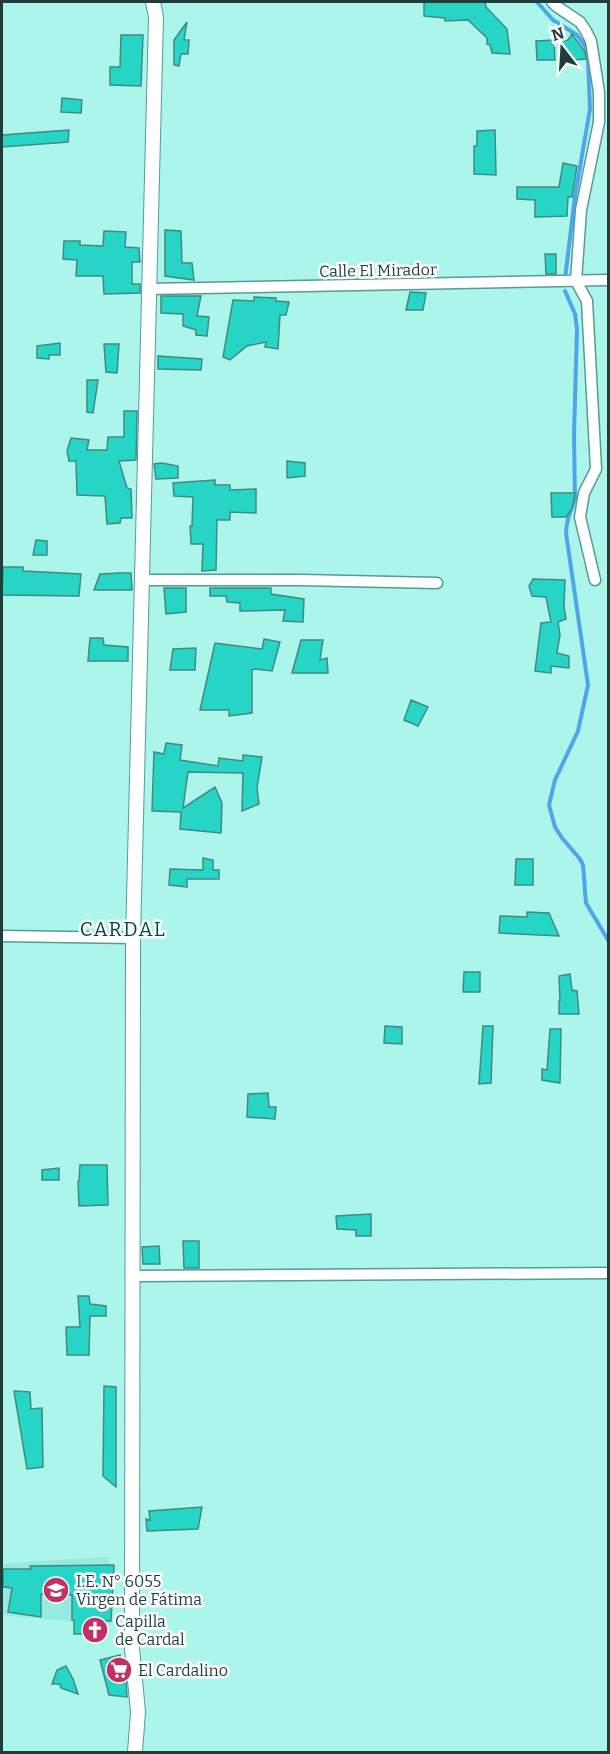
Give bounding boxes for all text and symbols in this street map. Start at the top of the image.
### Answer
north arrow [532,18,592,78]
text: N [549,23,566,45]
street label: Calle El Mirador [319,260,437,281]
district label: CARDAL [80,917,166,941]
place label: I.E. N° 6055 Virgen de Fátima [76,1572,202,1609]
school or university icon: I.E. N° 6055 Virgen de Fátima [41,1575,71,1605]
place label: Capilla de Cardal [115,1612,185,1649]
church icon: Capilla de Cardal [80,1615,110,1645]
supermarket icon: El Cardalino [104,1655,134,1685]
place label: El Cardalino [138,1661,228,1680]

